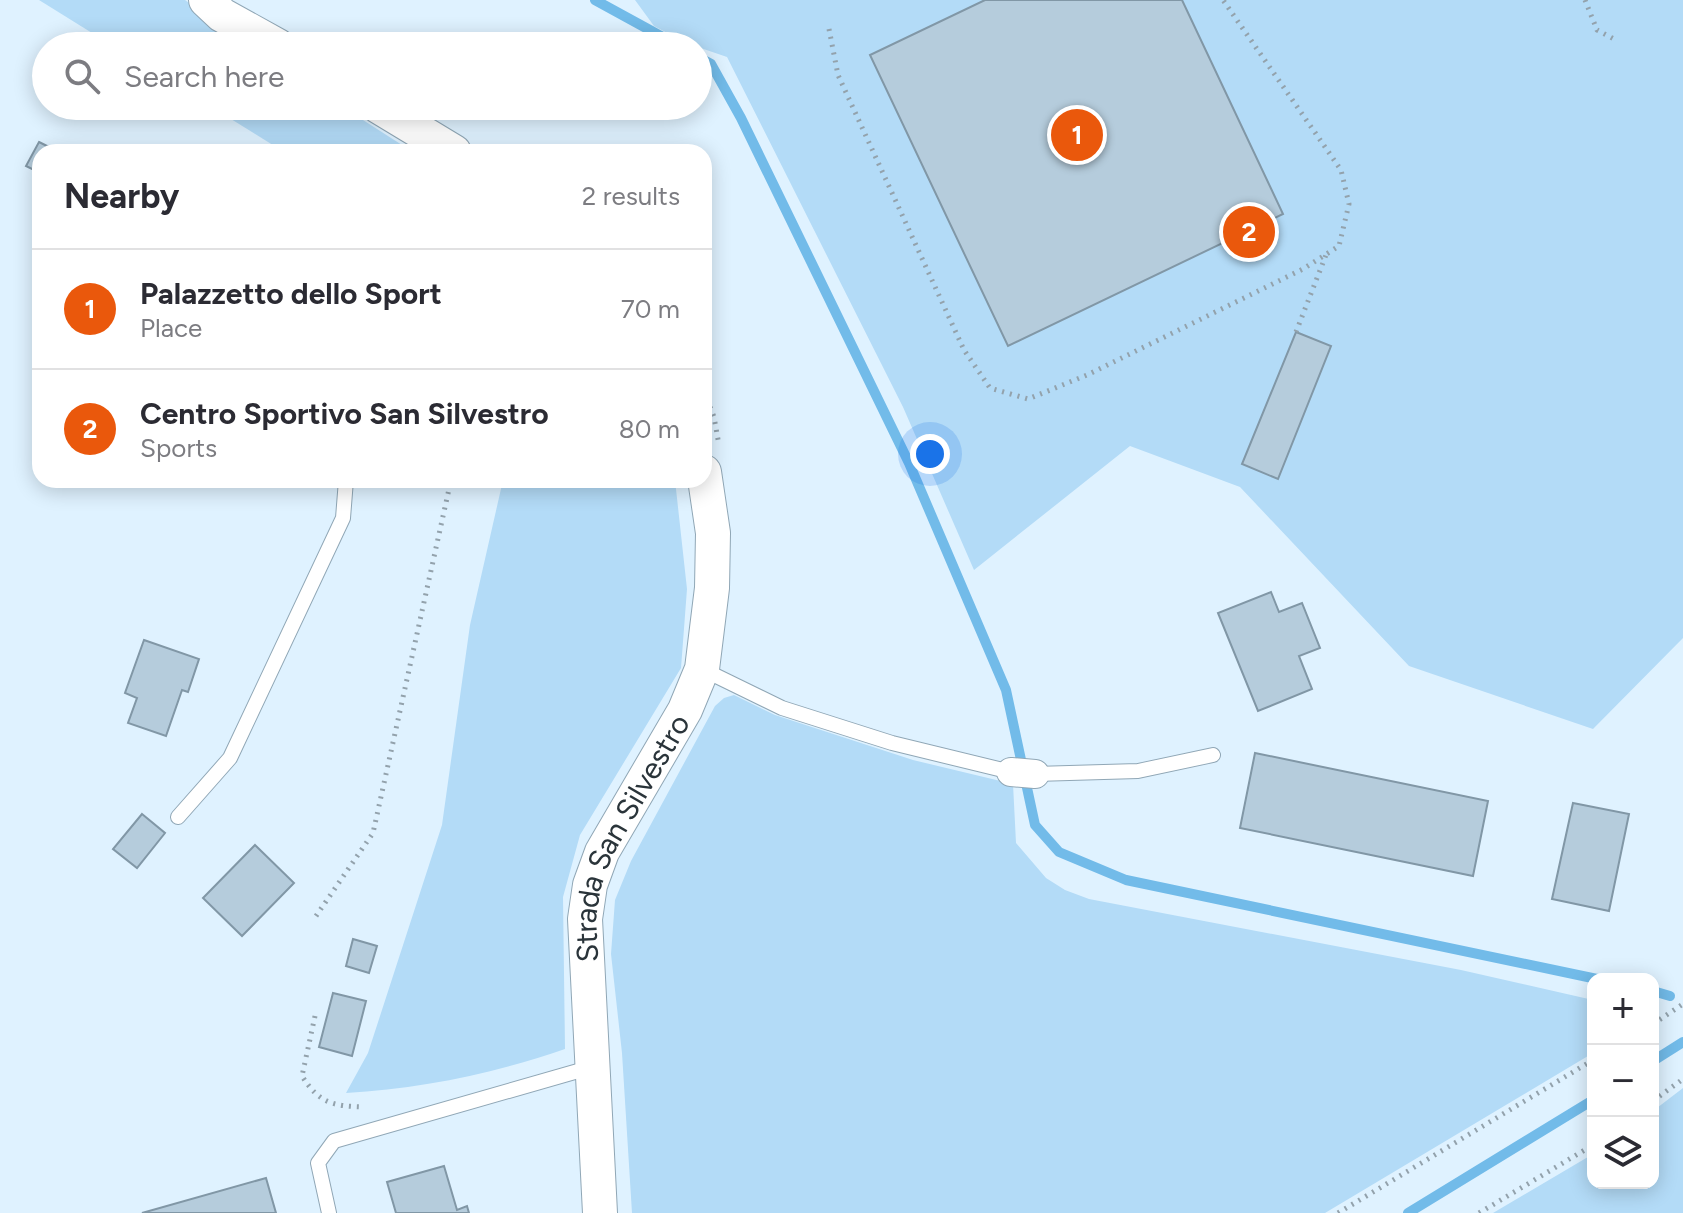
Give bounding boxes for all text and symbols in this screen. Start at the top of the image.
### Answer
search box [32,32,712,120]
icon: search [60,54,104,98]
text: Search here [124,58,284,95]
pin: 1 [1051,105,1103,165]
text: Nearby [64,176,179,217]
text: 2 results [582,180,680,212]
pin: 2 [1223,202,1275,262]
text: Palazzetto dello Sport [140,275,442,312]
text: 1 [85,293,95,325]
text: 70 m [621,293,680,325]
text: Place [140,312,202,344]
text: Centro Sportivo San Silvestro [140,395,549,432]
text: 2 [82,413,98,445]
text: 80 m [619,413,680,445]
text: Sports [140,432,217,464]
your location [910,434,950,474]
street label: Strada San Silvestro [566,707,697,963]
map controls [1587,973,1659,1189]
button: + [1587,973,1659,1045]
button: − [1587,1045,1659,1117]
button: layers [1587,1117,1659,1189]

